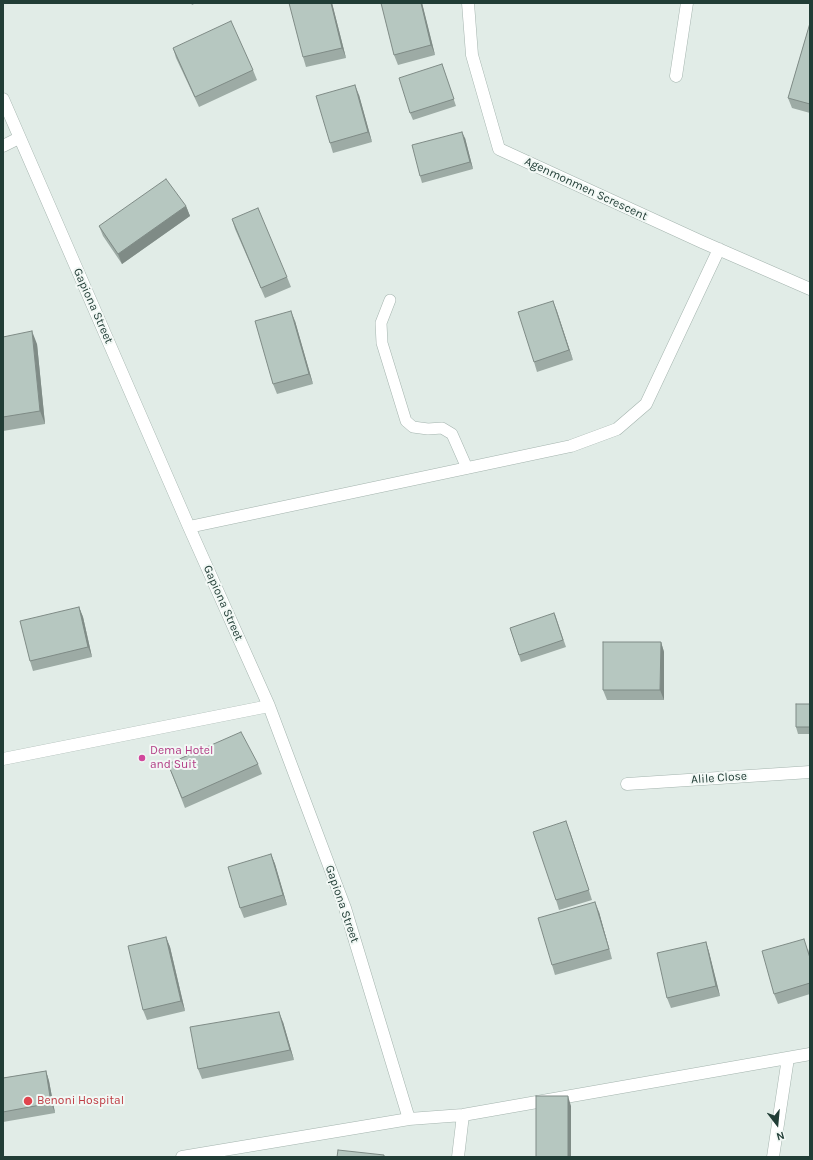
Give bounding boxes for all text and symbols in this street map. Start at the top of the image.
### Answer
street label: Agenmonmen Screscent [522,154,650,224]
street label: Gapiona Street [70,266,116,346]
street label: Gapiona Street [200,563,246,643]
place label: Dema Hotel and Suit [150,744,213,772]
marker: Dema Hotel and Suit [137,753,147,763]
street label: Alile Close [691,769,747,787]
street label: Gapiona Street [322,863,362,945]
place label: Benoni Hospital [37,1094,124,1108]
marker: Benoni Hospital [22,1095,34,1107]
north arrow [757,1104,797,1144]
text: N [775,1129,786,1143]

